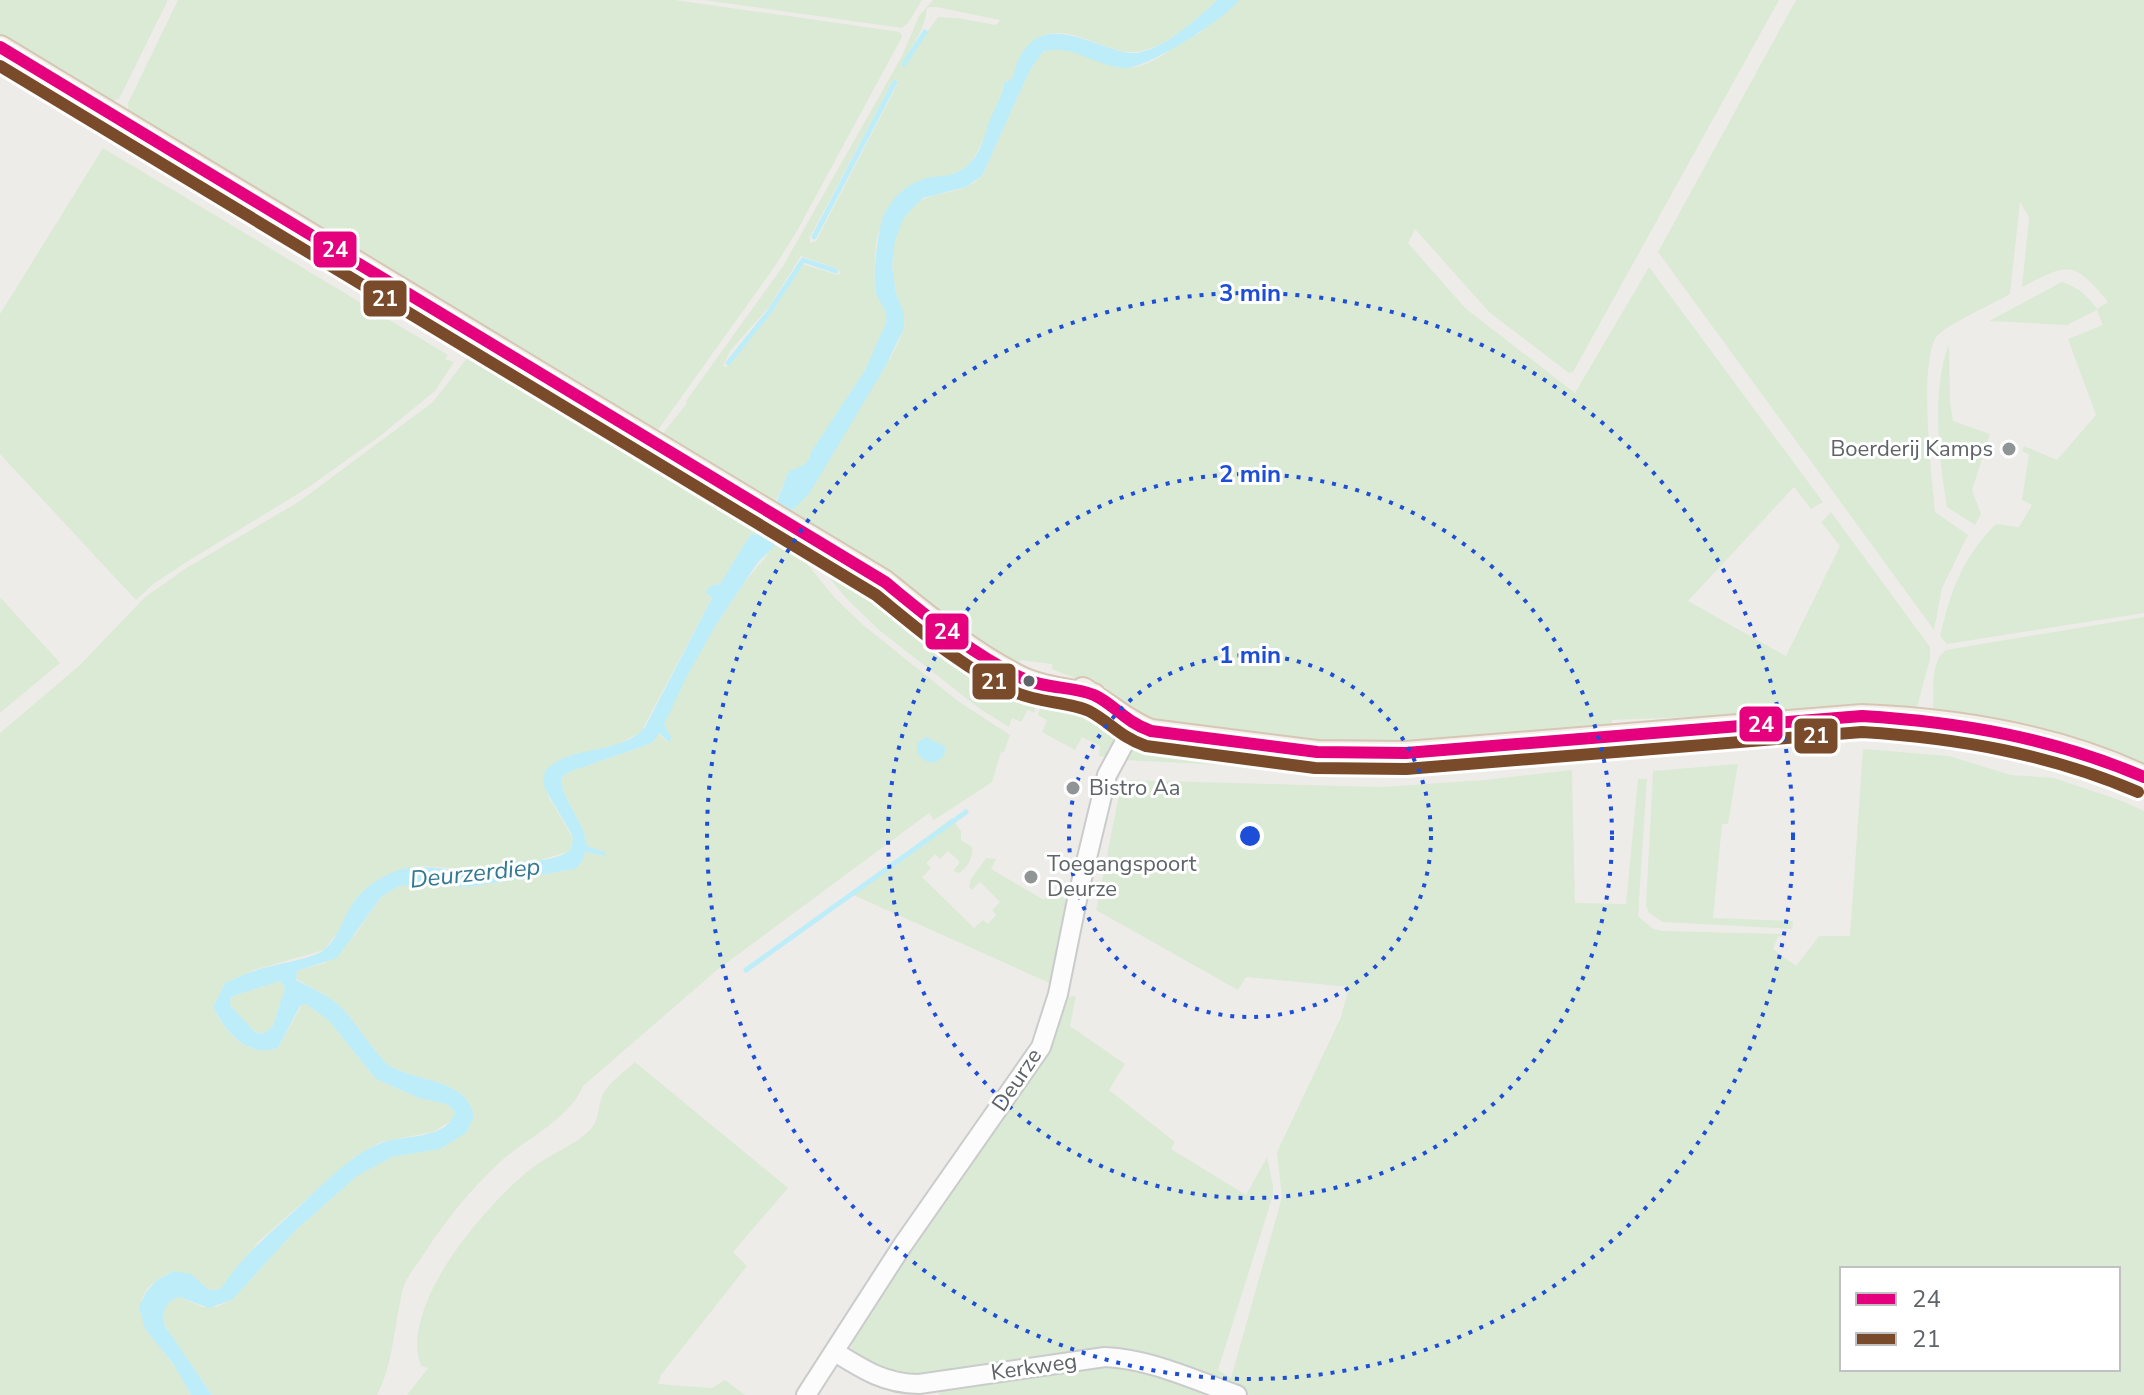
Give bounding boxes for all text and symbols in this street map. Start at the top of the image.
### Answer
line badge: 24 [312,230,358,269]
text: 24 [322,235,348,265]
text: 3 min [1219,277,1281,309]
line badge: 21 [362,279,408,318]
text: 21 [372,284,398,314]
place label: Boerderij Kamps [1830,434,1993,464]
marker: Boerderij Kamps [2000,440,2018,458]
text: 2 min [1219,458,1281,490]
line badge: 24 [924,612,970,651]
text: 24 [934,617,960,647]
text: 1 min [1219,639,1281,671]
line badge: 21 [971,662,1017,701]
text: 21 [981,667,1007,697]
unlabelled marker [1021,673,1037,689]
line badge: 24 [1738,705,1784,743]
text: 24 [1748,710,1774,740]
line badge: 21 [1793,717,1839,755]
text: 21 [1803,721,1829,751]
place label: Bistro Aa [1089,773,1180,803]
marker: Bistro Aa [1064,779,1082,797]
centre of rings [1236,822,1264,850]
place label: Toegangspoort Deurze [1047,849,1197,904]
water label: Deurzerdiep [408,850,542,896]
marker: Toegangspoort Deurze [1022,868,1040,886]
street label: Deurze [985,1043,1049,1117]
legend [1840,1267,2120,1371]
text: 24 [1912,1283,1941,1315]
text: 21 [1912,1323,1941,1355]
street label: Kerkweg [989,1346,1079,1388]

